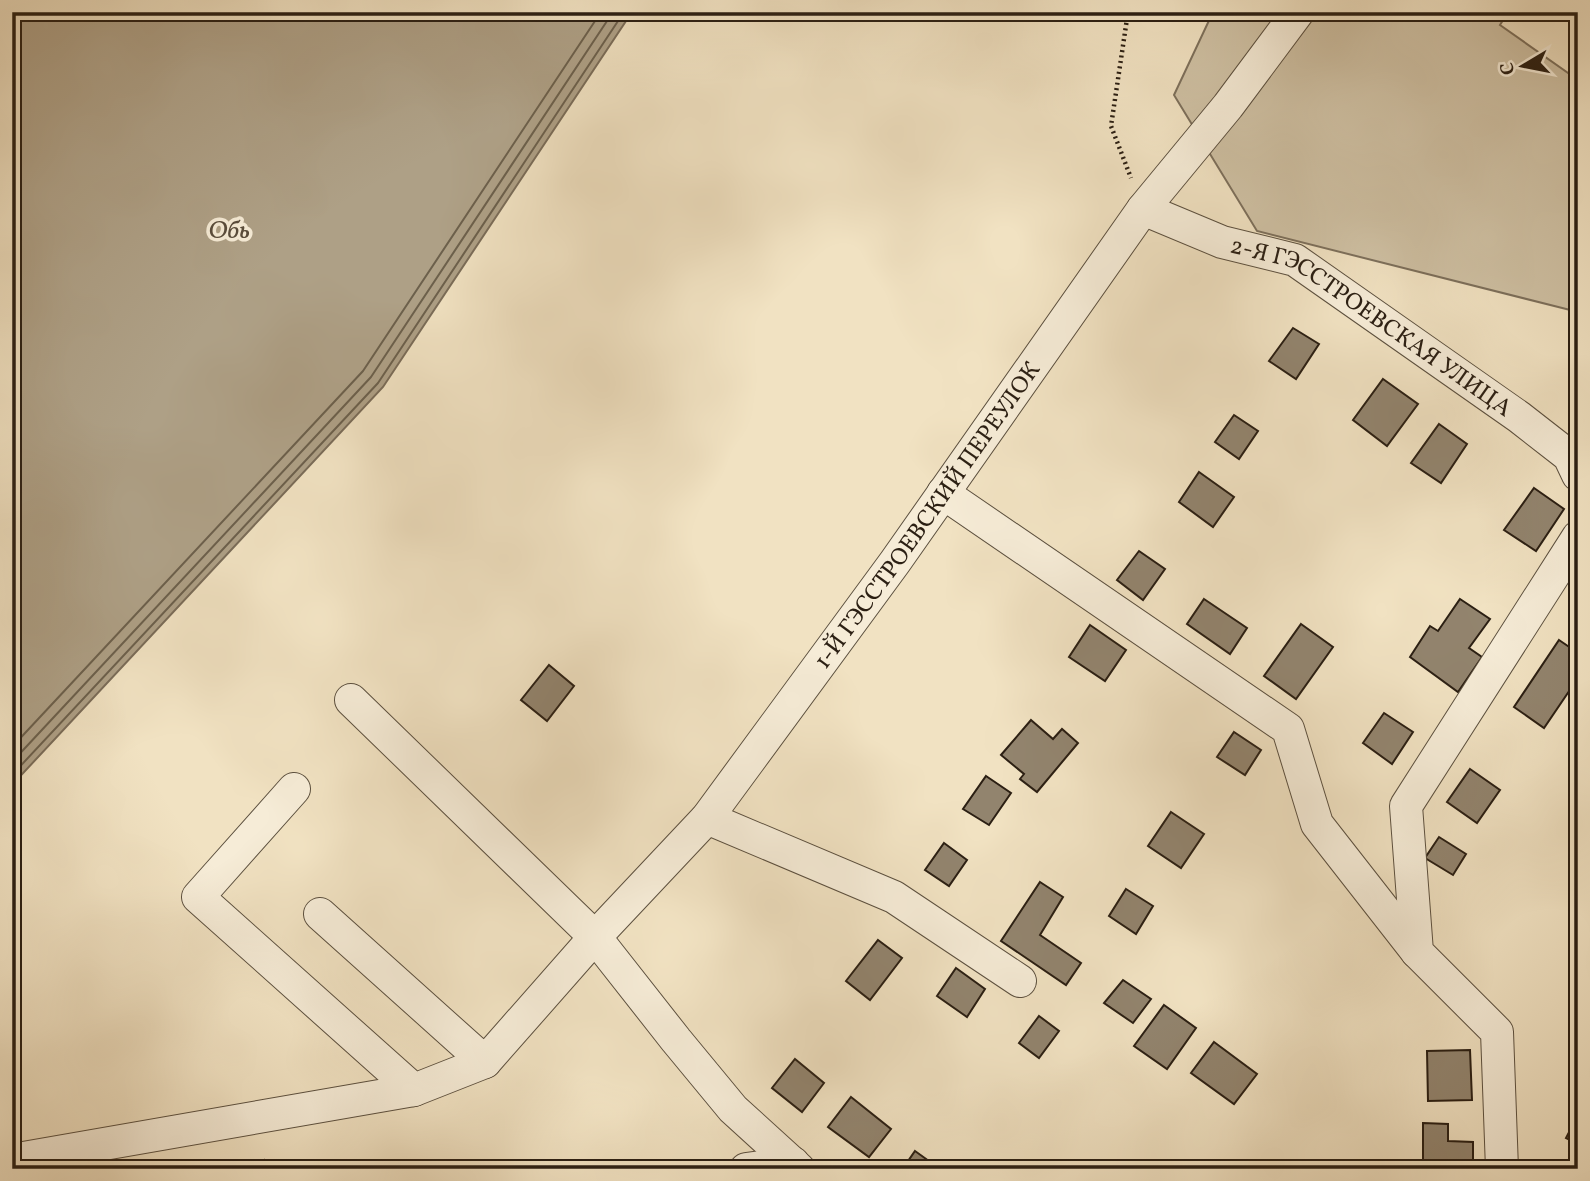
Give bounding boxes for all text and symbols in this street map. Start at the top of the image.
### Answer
north arrow [1488,32,1558,102]
text: С [1494,60,1522,77]
water label: Обь [208,213,250,249]
street label: 2-Я ГЭССТРОЕВСКАЯ УЛИЦА [1226,230,1518,426]
street label: 1-Й ГЭССТРОЕВСКИЙ ПЕРЕУЛОК [807,355,1050,677]

